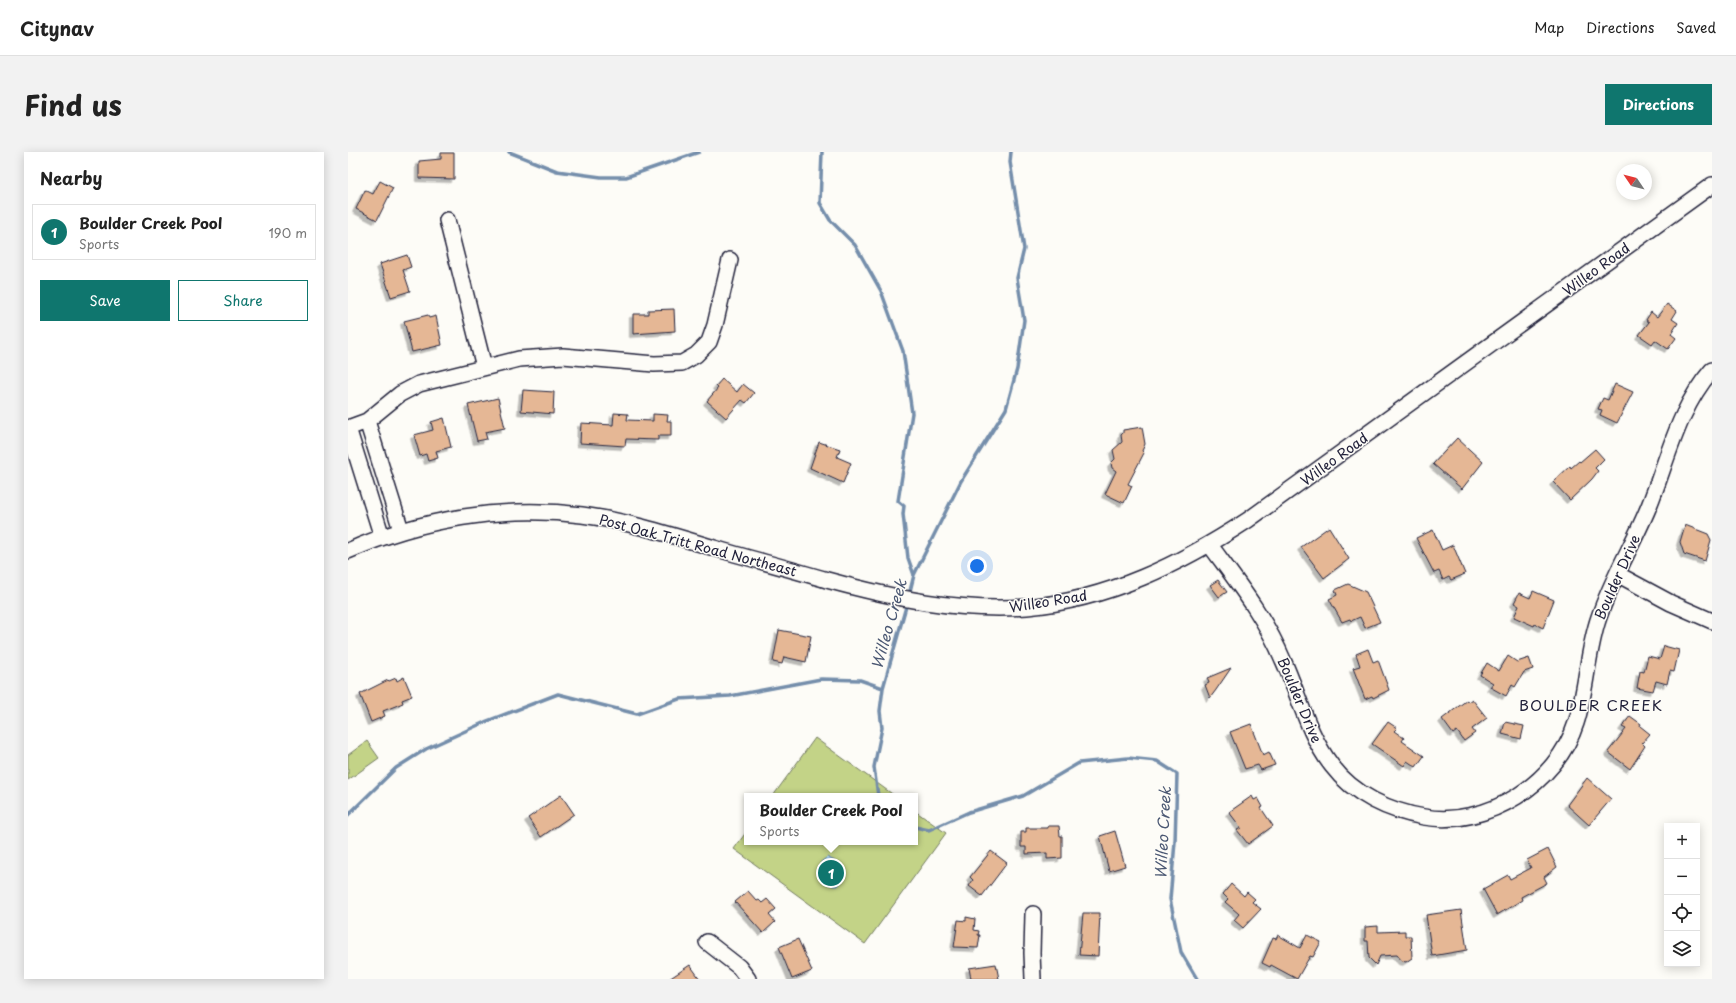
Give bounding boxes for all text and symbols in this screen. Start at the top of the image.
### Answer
text: Citynav [20,14,94,42]
text: Map [1534,17,1564,38]
text: Directions [1586,17,1654,38]
text: Saved [1676,17,1716,38]
text: Find us [24,83,122,126]
button: Directions [1605,84,1712,125]
north arrow [1616,164,1652,200]
text: Nearby [40,165,102,191]
text: Boulder Creek Pool [79,211,222,234]
text: 1 [51,223,57,242]
text: 190 m [268,223,307,242]
text: Sports [79,234,119,253]
street label: Willeo Road [1558,237,1634,301]
button: Save [40,280,170,321]
button: Share [178,280,308,321]
street label: Willeo Road [1296,427,1372,491]
street label: Post Oak Tritt Road Northeast [597,509,799,582]
street label: Boulder Drive [1589,531,1645,623]
your location [967,556,987,576]
water label: Willeo Creek [864,575,912,672]
street label: Willeo Road [1007,584,1089,618]
street label: Boulder Drive [1273,654,1327,746]
district label: BOULDER CREEK [1519,693,1663,716]
water label: Willeo Creek [1148,785,1176,880]
popup [744,793,918,845]
text: Boulder Creek Pool [759,798,903,821]
text: Sports [759,821,799,840]
map controls [1664,823,1700,967]
button: + [1664,823,1700,859]
pin: 1 [818,858,844,888]
button: − [1664,859,1700,895]
button: locate [1664,895,1700,931]
button: layers [1664,931,1700,967]

